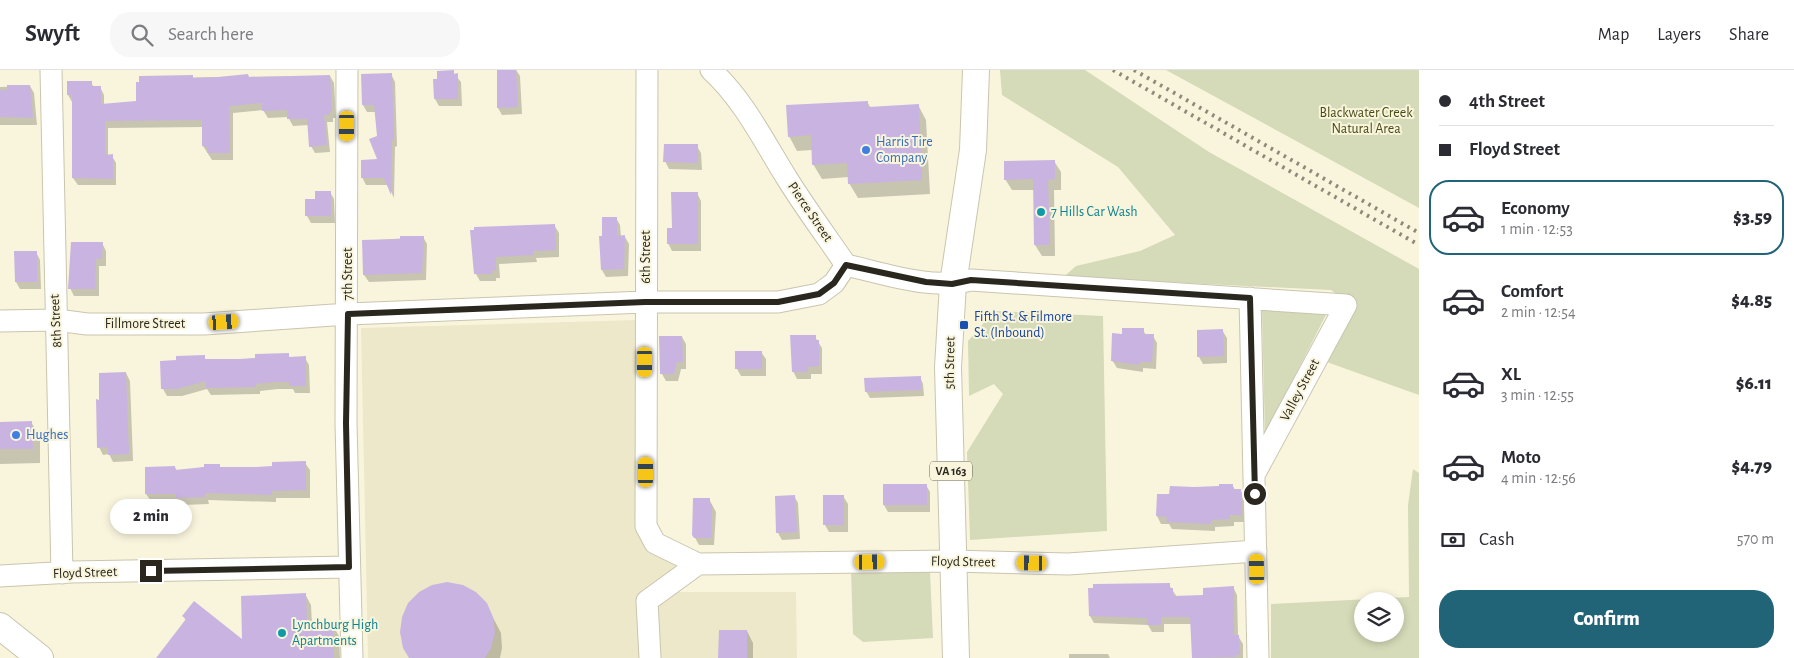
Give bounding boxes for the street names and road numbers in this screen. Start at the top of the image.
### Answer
street label: Pierce Street [785,180,835,245]
street label: 6th Street [639,230,653,284]
street label: 7th Street [341,247,355,300]
street label: 8th Street [48,293,64,348]
street label: Fillmore Street [105,317,186,331]
street label: 5th Street [943,336,957,390]
street label: Valley Street [1278,356,1322,423]
road number: VA 163 [930,462,972,481]
street label: Floyd Street [931,554,996,570]
street label: Floyd Street [53,565,118,581]

